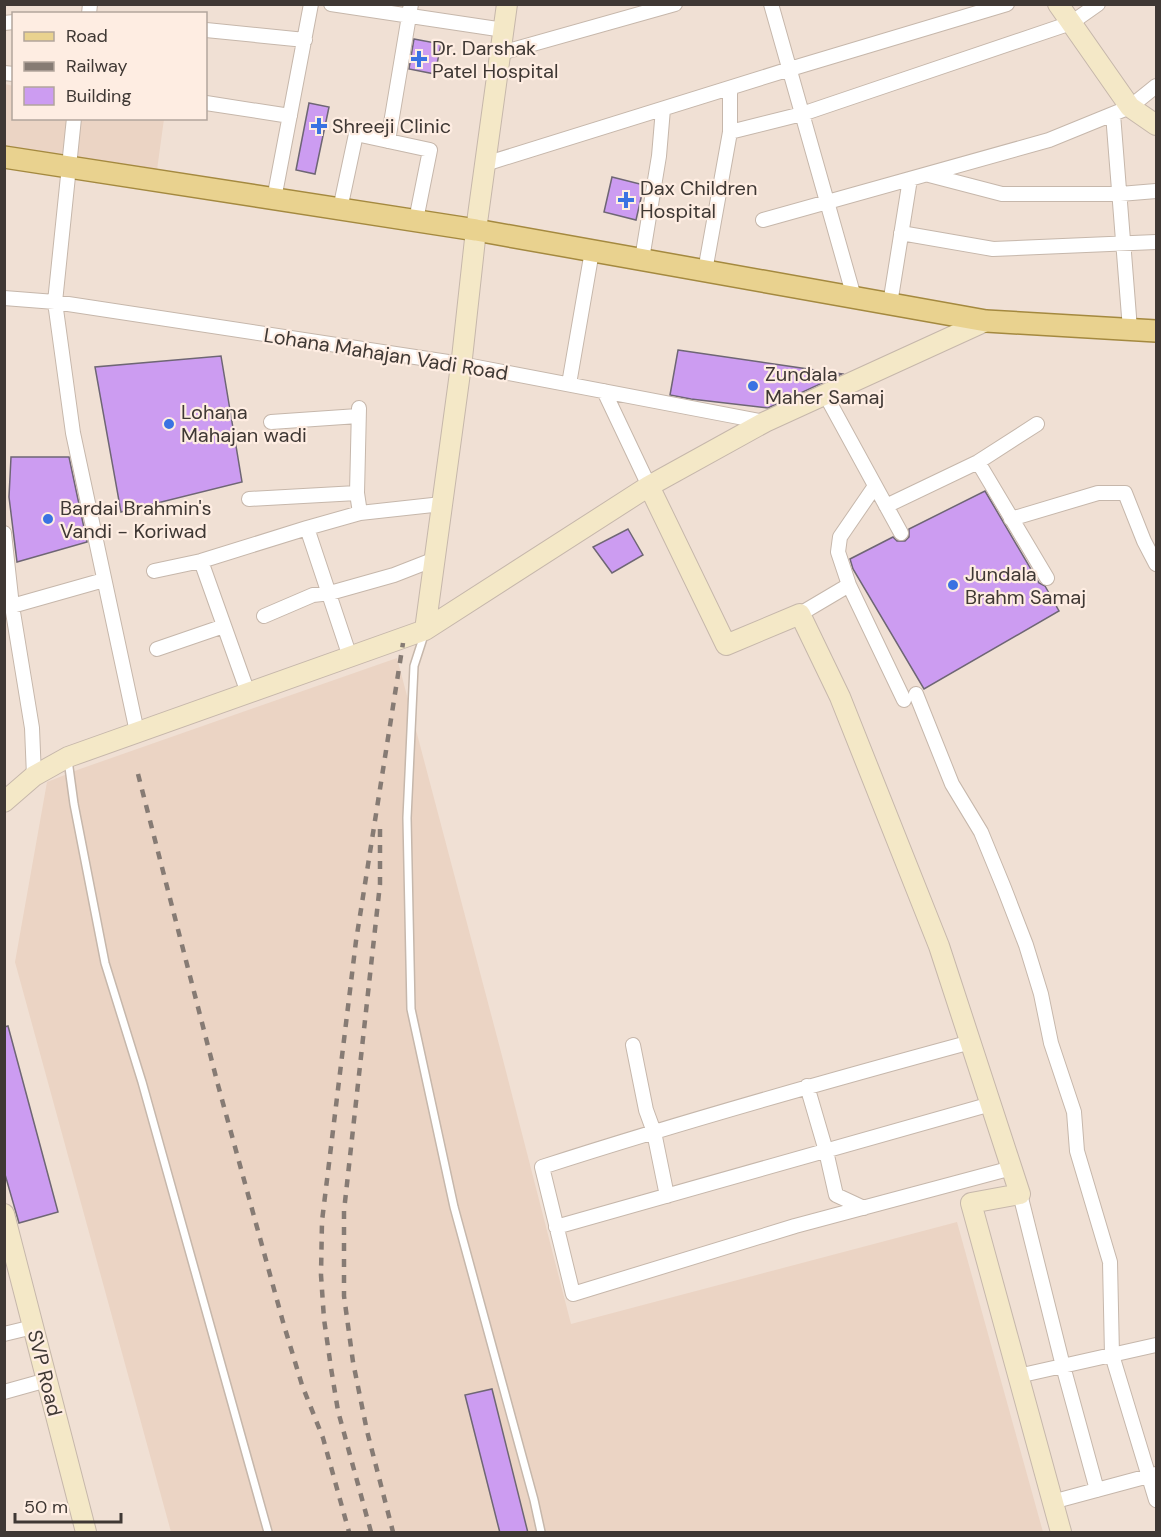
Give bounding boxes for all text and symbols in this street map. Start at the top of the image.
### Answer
legend [12,12,207,120]
text: Road [66,24,108,48]
place label: Dr. Darshak Patel Hospital [432,35,558,84]
marker: Dr. Darshak Patel Hospital [410,50,428,68]
text: Railway [66,54,128,78]
text: Building [66,84,131,108]
place label: Shreeji Clinic [332,113,451,139]
marker: Shreeji Clinic [310,117,328,135]
place label: Dax Children Hospital [640,175,757,224]
marker: Dax Children Hospital [617,191,635,209]
street label: Lohana Mahajan Vadi Road [262,322,510,386]
place label: Zundala Maher Samaj [765,361,884,410]
marker: Zundala Maher Samaj [746,379,760,393]
place label: Lohana Mahajan wadi [181,399,307,448]
marker: Lohana Mahajan wadi [162,417,176,431]
place label: Bardai Brahmin's Vandi - Koriwad [60,495,212,544]
marker: Bardai Brahmin's Vandi - Koriwad [41,512,55,526]
place label: Jundala Brahm Samaj [965,561,1086,610]
marker: Jundala Brahm Samaj [946,578,960,592]
street label: SVP Road [22,1327,68,1419]
scale bar [15,1486,122,1524]
text: 50 m [24,1495,68,1519]

